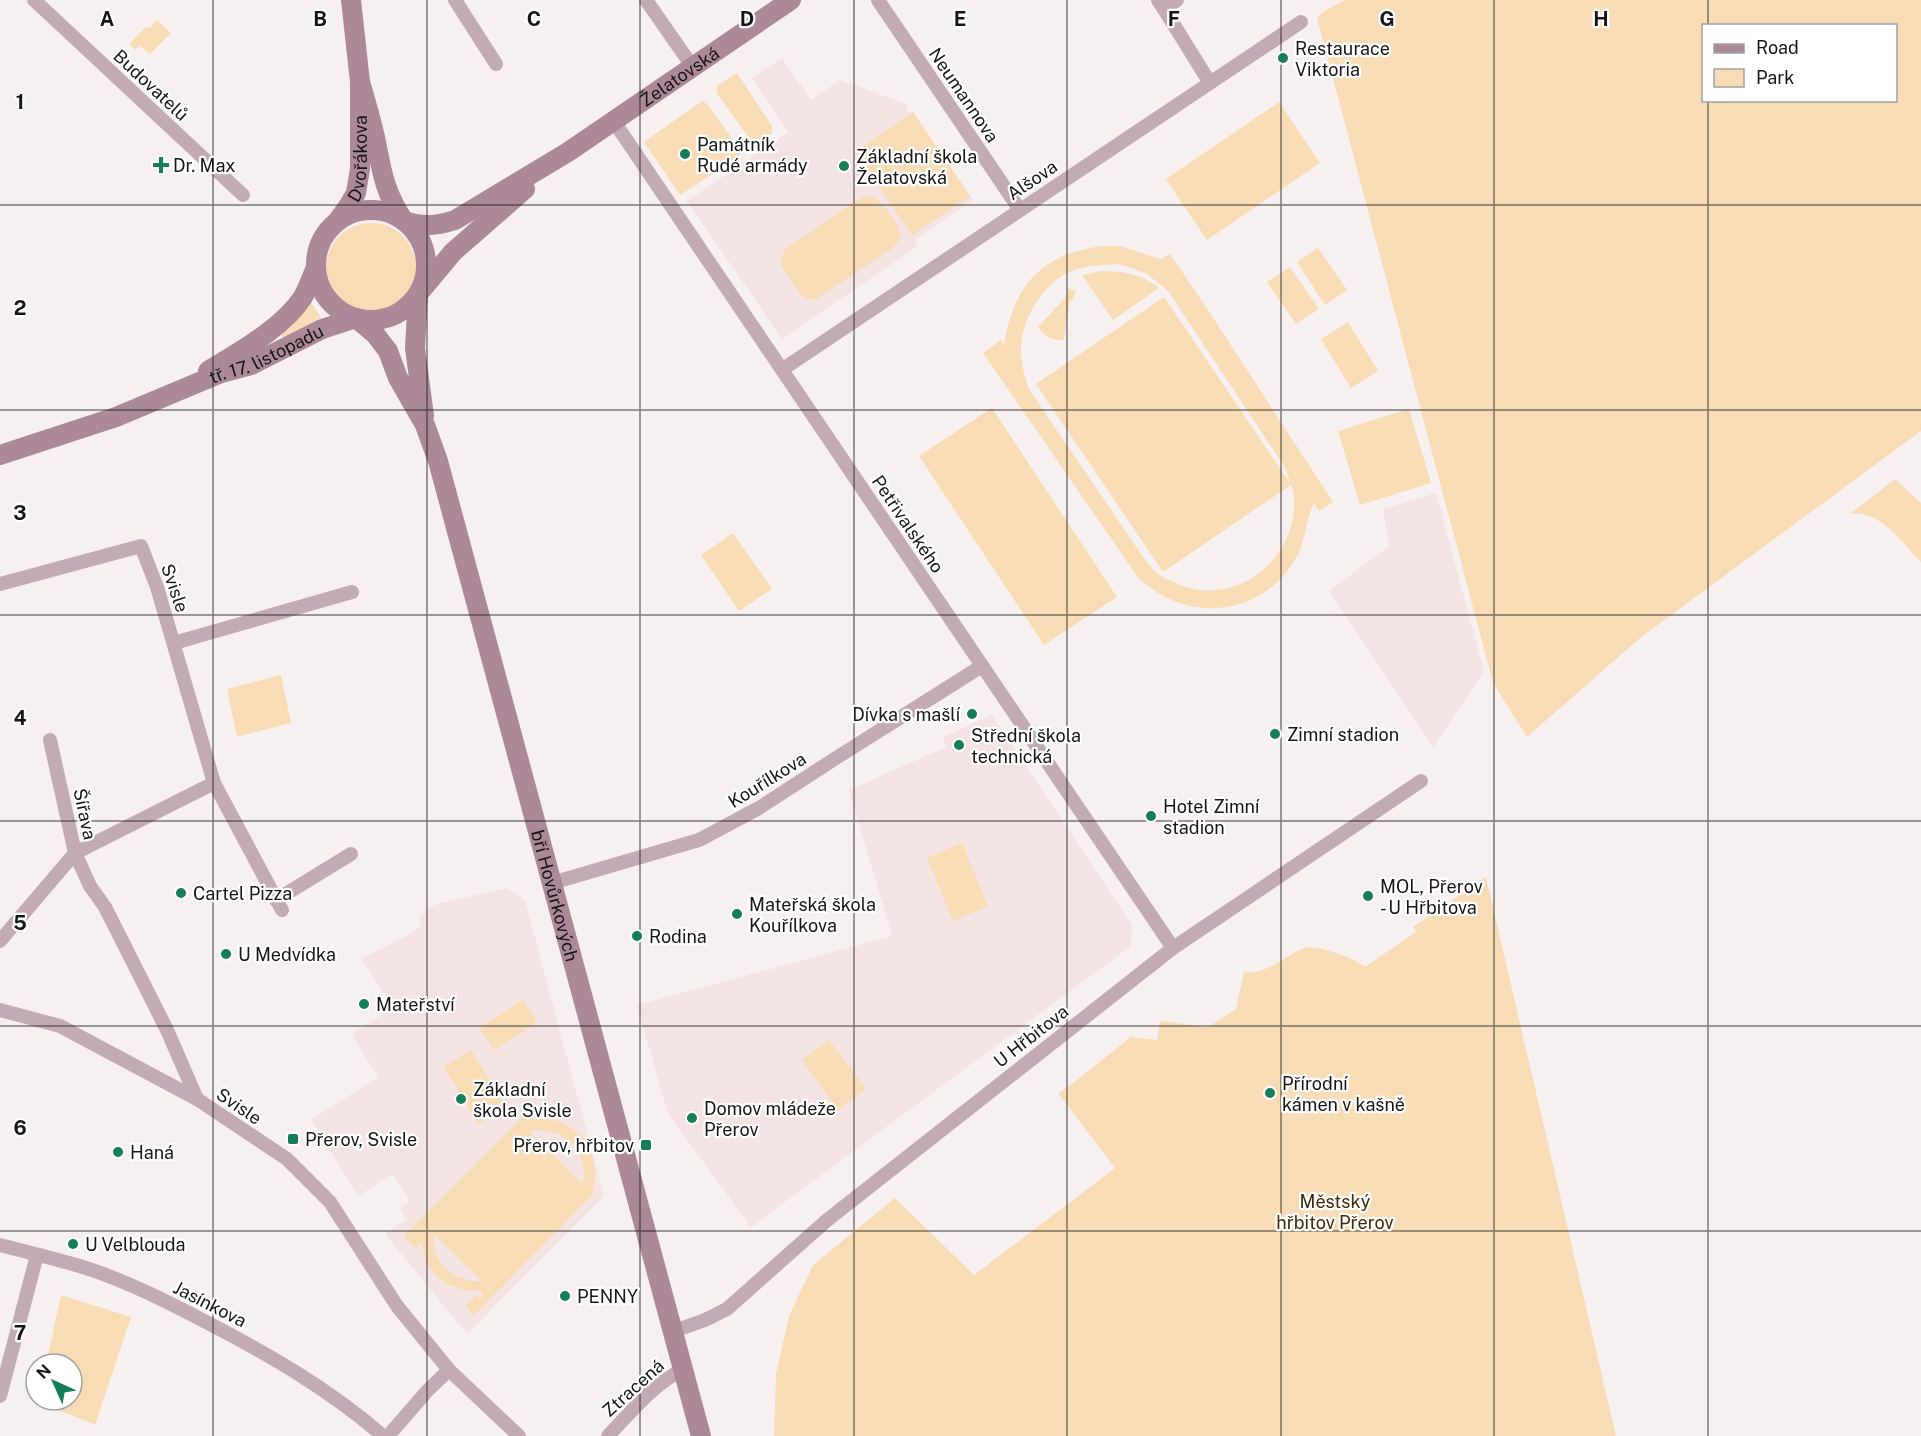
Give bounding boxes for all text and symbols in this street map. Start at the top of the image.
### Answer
text: A [100,7,114,31]
text: B [313,7,327,31]
text: C [527,7,541,31]
text: D [740,7,754,31]
text: E [954,7,966,31]
text: F [1168,7,1180,31]
text: G [1379,7,1395,31]
text: H [1593,7,1609,31]
legend [1702,24,1897,102]
text: Road [1756,37,1799,58]
place label: Restaurace Viktoria [1295,38,1390,80]
street label: Želatovská [636,42,723,111]
street label: Neumannova [925,44,1003,146]
street label: Budovatelů [109,45,193,125]
marker: Restaurace Viktoria [1276,51,1290,65]
text: Park [1756,67,1794,88]
text: 1 [16,90,24,114]
street label: Dvořákova [343,115,371,206]
place label: Památník Rudé armády [697,134,808,176]
place label: Základní škola Želatovská [856,146,977,188]
marker: Památník Rudé armády [678,147,692,161]
place label: Dr. Max [173,155,235,176]
street label: Alšova [1003,156,1061,204]
marker: Dr. Max [154,158,168,172]
marker: Základní škola Želatovská [837,159,851,173]
text: 2 [14,296,26,320]
street label: tř. 17. listopadu [206,320,327,387]
street label: Petřivalského [868,471,948,577]
text: 3 [13,501,27,525]
street label: Svisle [157,561,193,615]
place label: Dívka s mašlí [852,704,961,725]
text: 4 [13,706,27,730]
marker: Dívka s mašlí [965,707,979,721]
place label: Zimní stadion [1287,724,1399,745]
place label: Střední škola technická [971,725,1081,767]
marker: Zimní stadion [1268,727,1282,741]
marker: Střední škola technická [952,738,966,752]
street label: Kouřílkova [724,748,810,812]
street label: Šířava [69,787,101,841]
place label: Hotel Zimní stadion [1163,796,1260,838]
marker: Hotel Zimní stadion [1144,809,1158,823]
street label: bří Hovůrkových [527,828,583,964]
place label: MOL, Přerov - U Hřbitova [1380,876,1483,918]
place label: Cartel Pizza [193,883,292,904]
marker: Cartel Pizza [174,886,188,900]
marker: MOL, Přerov - U Hřbitova [1361,889,1375,903]
place label: Mateřská škola Kouřílkova [749,894,876,936]
marker: Mateřská škola Kouřílkova [730,907,744,921]
text: 5 [13,911,27,935]
place label: Rodina [649,926,707,947]
marker: Rodina [630,929,644,943]
place label: U Medvídka [238,944,336,965]
marker: U Medvídka [219,947,233,961]
place label: Mateřství [376,994,455,1015]
marker: Mateřství [357,997,371,1011]
street label: U Hřbitova [990,1000,1072,1072]
place label: Přírodní kámen v kašně [1282,1073,1405,1115]
place label: Základní škola Svisle [473,1079,572,1121]
street label: Svisle [212,1083,266,1129]
marker: Přírodní kámen v kašně [1263,1086,1277,1100]
marker: Základní škola Svisle [454,1092,468,1106]
place label: Domov mládeže Přerov [704,1098,836,1140]
marker: Domov mládeže Přerov [685,1111,699,1125]
text: 6 [13,1116,27,1140]
place label: Přerov, Svisle [305,1129,417,1150]
marker: Přerov, Svisle [286,1132,300,1146]
place label: Přerov, hřbitov [513,1135,634,1156]
marker: Přerov, hřbitov [639,1138,653,1152]
place label: Haná [130,1142,174,1163]
marker: Haná [111,1145,125,1159]
park label: Městský hřbitov Přerov [1276,1191,1394,1233]
place label: U Velblouda [85,1234,185,1255]
marker: U Velblouda [66,1237,80,1251]
street label: Jasínkova [170,1277,250,1331]
place label: PENNY [577,1286,638,1307]
marker: PENNY [558,1289,572,1303]
text: 7 [14,1321,26,1345]
north arrow [24,1352,84,1412]
street label: Ztracená [598,1355,668,1421]
text: N [33,1361,55,1383]

